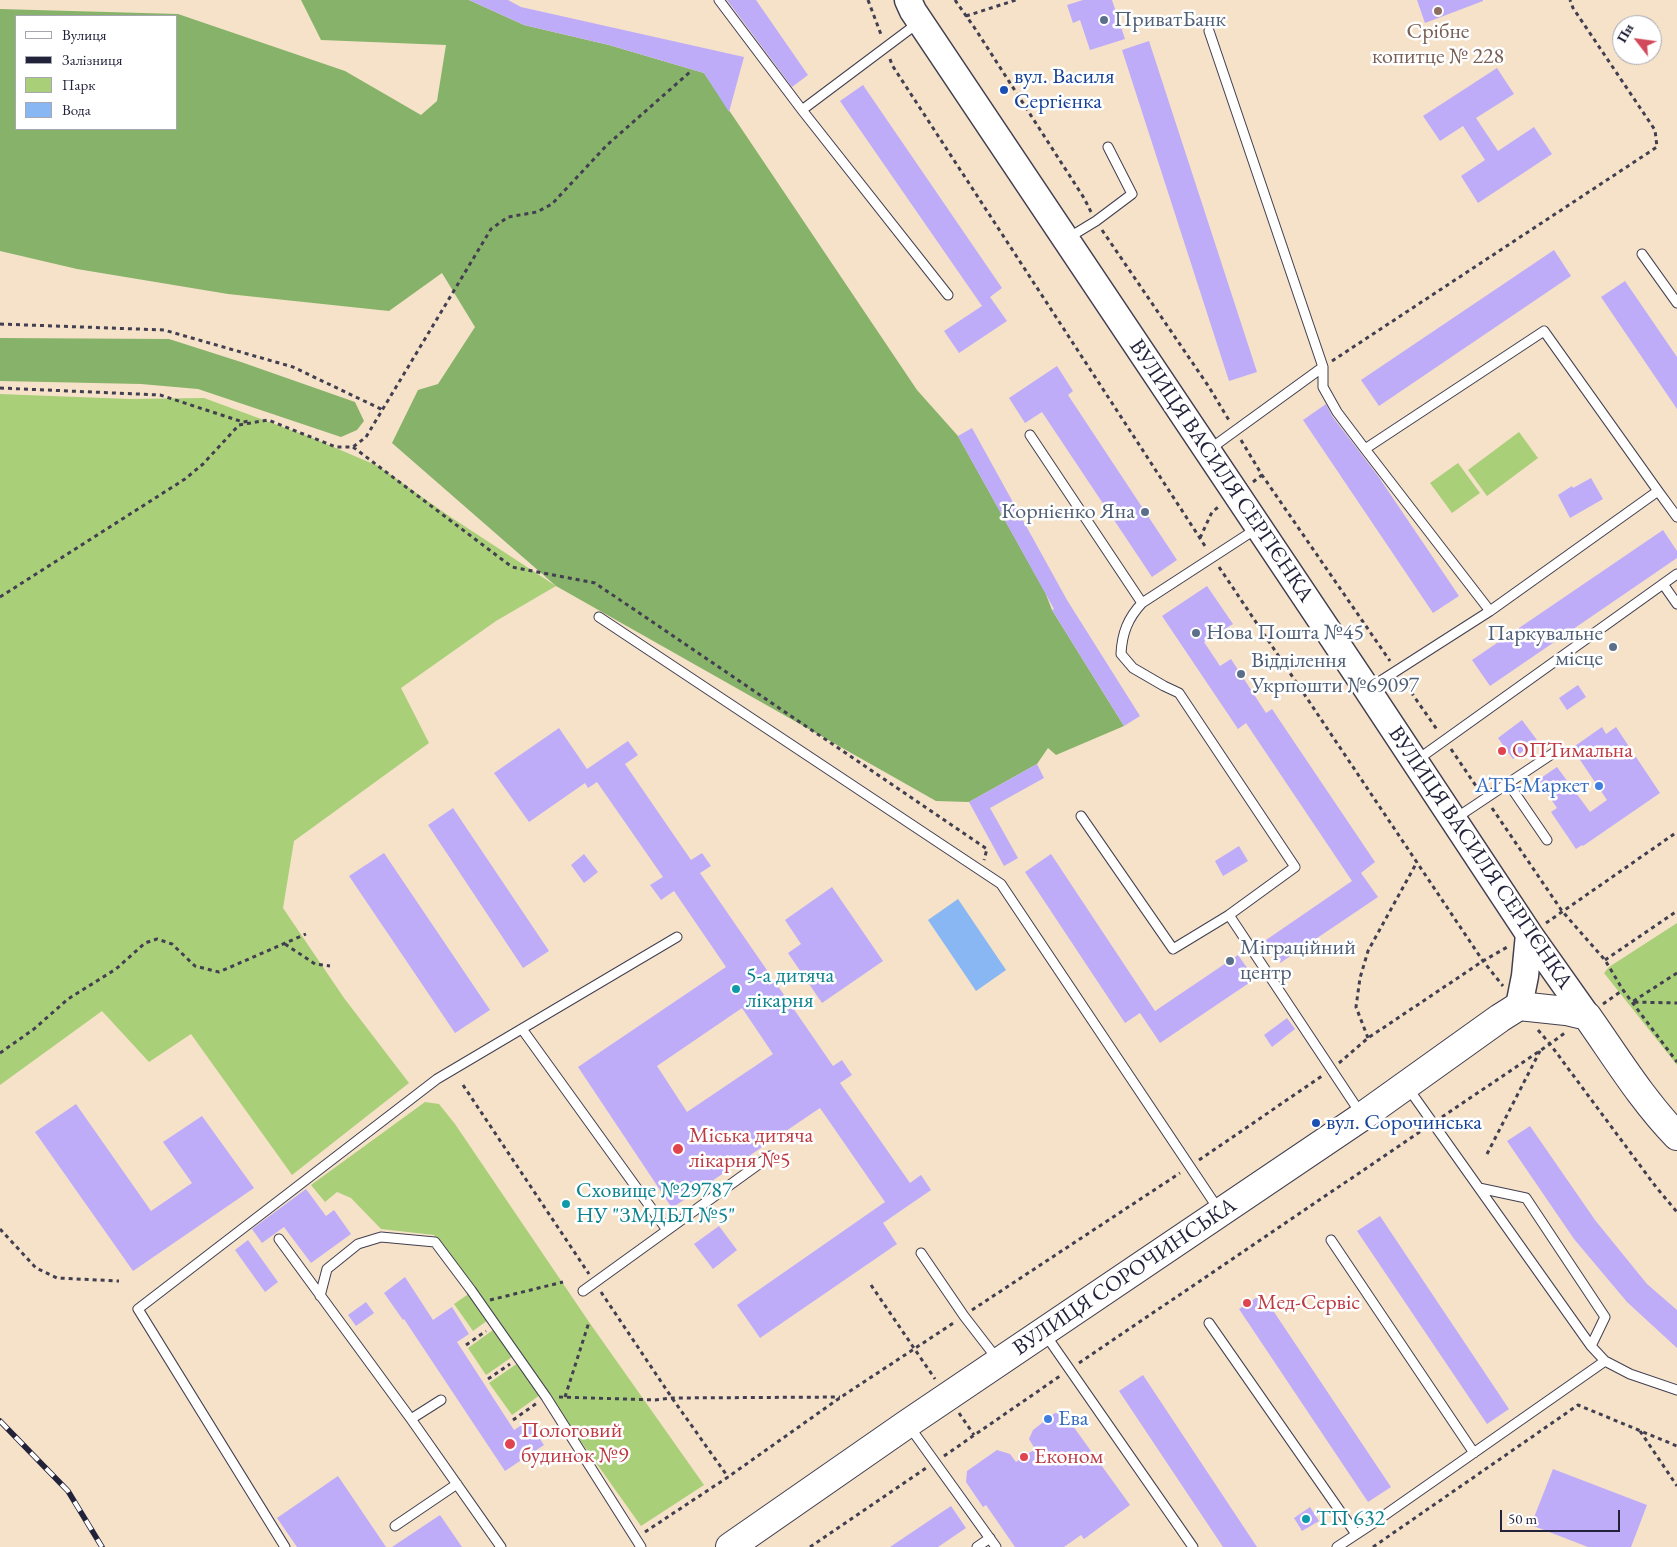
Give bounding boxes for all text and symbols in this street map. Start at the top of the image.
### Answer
marker: Срібне копитце № 228 [1432,5,1444,17]
place label: ПриватБанк [1114,7,1226,33]
marker: ПриватБанк [1098,14,1110,26]
legend [15,15,178,130]
north arrow [1612,15,1662,65]
place label: Срібне копитце № 228 [1372,19,1504,70]
text: Пн [1612,20,1637,46]
text: Вулиця [62,25,107,44]
text: Залізниця [62,50,122,69]
place label: вул. Василя Сергієнка [1014,64,1114,116]
text: Парк [62,75,95,94]
marker: вул. Василя Сергієнка [998,84,1010,96]
text: Вода [62,100,91,119]
street label: ВУЛИЦЯ ВАСИЛЯ СЕРГІЄНКА [1123,335,1319,607]
place label: Корнієнко Яна [1001,499,1135,525]
marker: Корнієнко Яна [1139,506,1151,518]
place label: Нова Пошта №45 [1206,620,1364,646]
place label: Паркувальне місце [1487,621,1603,672]
marker: Нова Пошта №45 [1190,627,1202,639]
marker: Паркувальне місце [1607,641,1619,653]
place label: Відділення Укрпошти №69097 [1251,648,1419,699]
marker: Відділення Укрпошти №69097 [1235,668,1247,680]
street label: ВУЛИЦЯ ВАСИЛЯ СЕРГІЄНКА [1382,722,1578,994]
place label: ОПТимальна [1512,738,1633,764]
marker: ОПТимальна [1496,745,1508,757]
place label: АТБ-Маркет [1475,773,1589,799]
marker: АТБ-Маркет [1593,780,1605,792]
place label: Міграційний центр [1240,935,1356,986]
marker: Міграційний центр [1224,955,1236,967]
place label: 5-а дитяча лікарня [746,963,834,1014]
marker: 5-а дитяча лікарня [730,983,742,995]
place label: вул. Сорочинська [1326,1110,1482,1136]
marker: вул. Сорочинська [1310,1117,1322,1129]
place label: Міська дитяча лікарня №5 [689,1123,813,1174]
marker: Міська дитяча лікарня №5 [671,1142,685,1156]
place label: Сховище №29787 НУ "ЗМДБЛ №5" [576,1178,735,1230]
street label: ВУЛИЦЯ СОРОЧИНСЬКА [1008,1192,1242,1362]
marker: Сховище №29787 НУ "ЗМДБЛ №5" [560,1198,572,1210]
place label: Мед-Сервіс [1257,1290,1360,1316]
marker: Мед-Сервіс [1241,1297,1253,1309]
place label: Ева [1058,1406,1089,1432]
marker: Ева [1042,1413,1054,1425]
place label: Пологовий будинок №9 [521,1418,628,1470]
marker: Пологовий будинок №9 [503,1437,517,1451]
place label: Економ [1034,1444,1103,1470]
marker: Економ [1018,1451,1030,1463]
scale bar [1502,1500,1622,1532]
place label: ТП 632 [1316,1506,1385,1532]
text: 50 m [1508,1509,1537,1528]
marker: ТП 632 [1300,1513,1312,1525]

